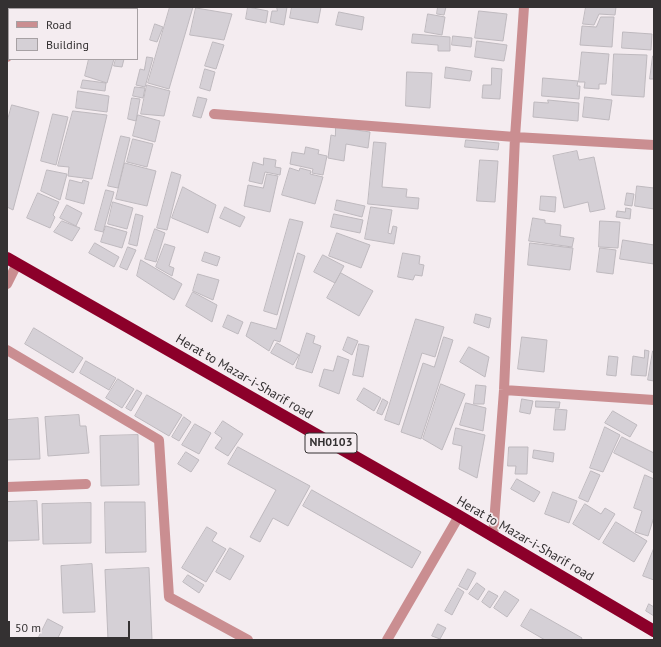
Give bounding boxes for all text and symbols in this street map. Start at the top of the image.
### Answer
legend [8,8,138,60]
text: Road [46,17,71,32]
text: Building [46,37,89,52]
street label: Herat to Mazar-i-Sharif road [173,331,315,423]
road number: NH0103 [305,433,357,453]
street label: Herat to Mazar-i-Sharif road [454,493,596,585]
scale bar [10,613,132,639]
text: 50 m [15,620,41,635]

